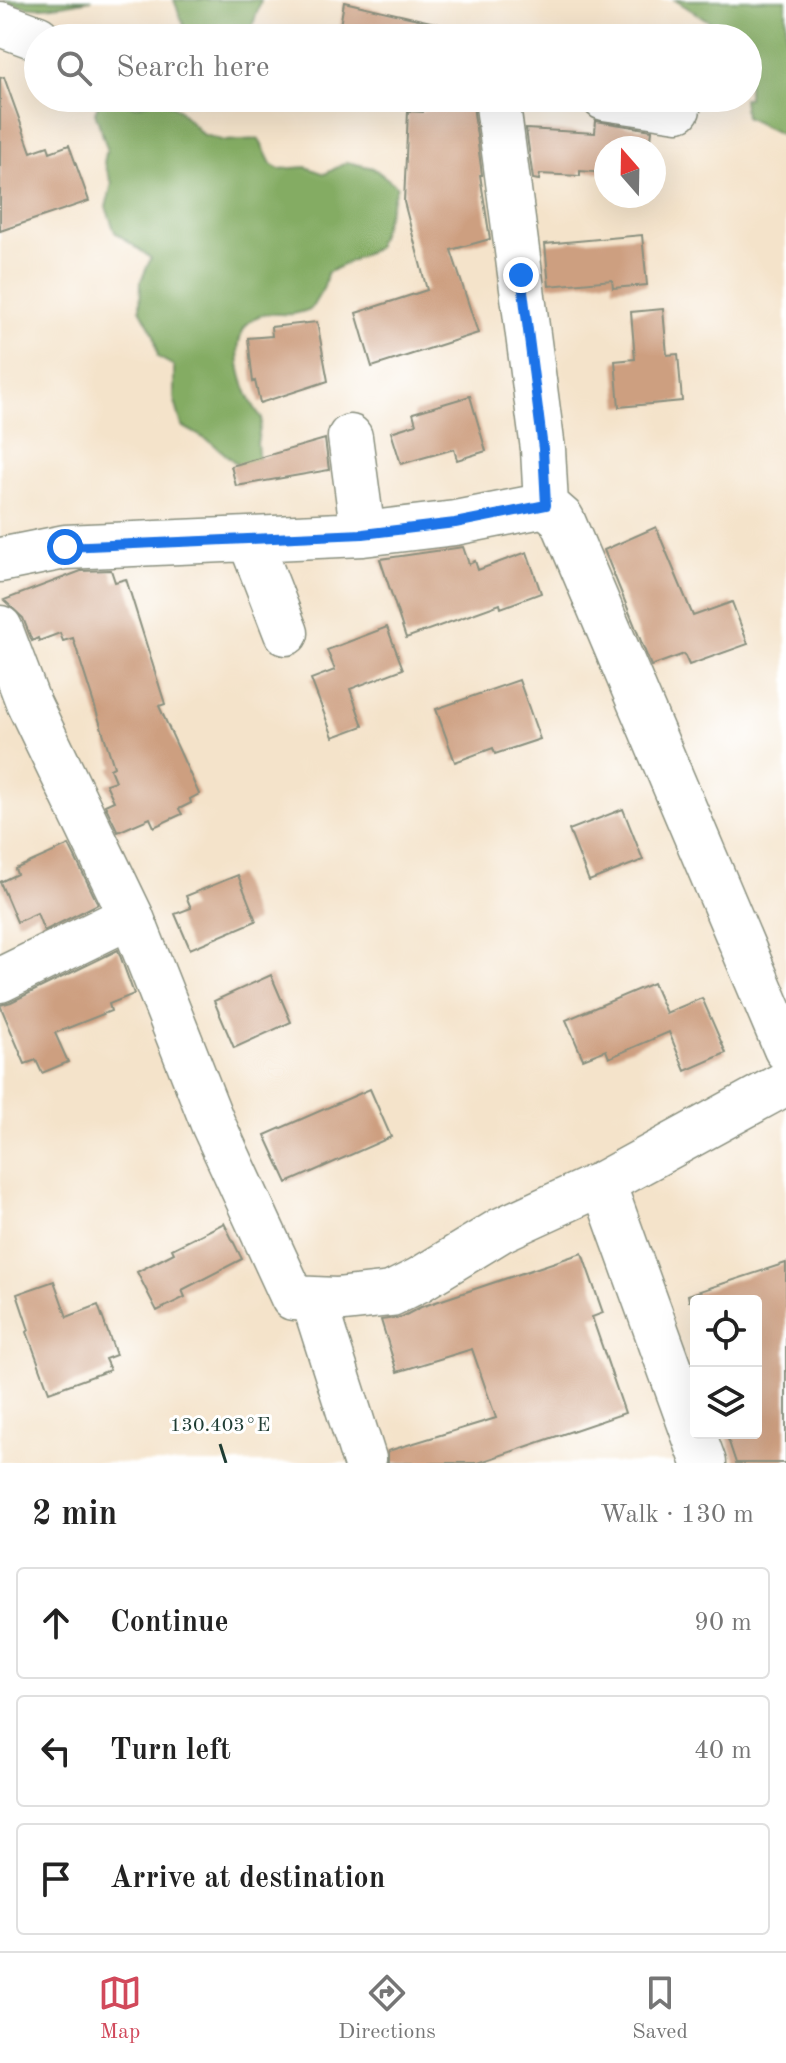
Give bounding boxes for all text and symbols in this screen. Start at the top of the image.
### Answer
search box [24,24,762,112]
icon: search [52,46,96,90]
text: Search here [116,53,270,83]
north arrow [594,136,666,208]
route end [503,257,539,293]
route start [47,529,83,565]
map controls [690,1295,762,1439]
button: locate [690,1295,762,1367]
button: layers [690,1367,762,1439]
text: 130.403°E [170,1416,270,1436]
text: 2 min [32,1498,117,1532]
text: Walk · 130 m [600,1502,754,1528]
icon: ahead [34,1601,78,1645]
text: Continue [110,1608,229,1638]
text: 90 m [694,1610,752,1636]
icon: left [34,1729,78,1773]
text: Turn left [110,1736,231,1766]
text: 40 m [694,1738,752,1764]
icon: arrive [34,1857,78,1901]
text: Arrive at destination [110,1864,385,1894]
tab: Map [98,1971,142,2046]
tab: Directions [338,1971,436,2046]
tab: Saved [632,1971,688,2046]

